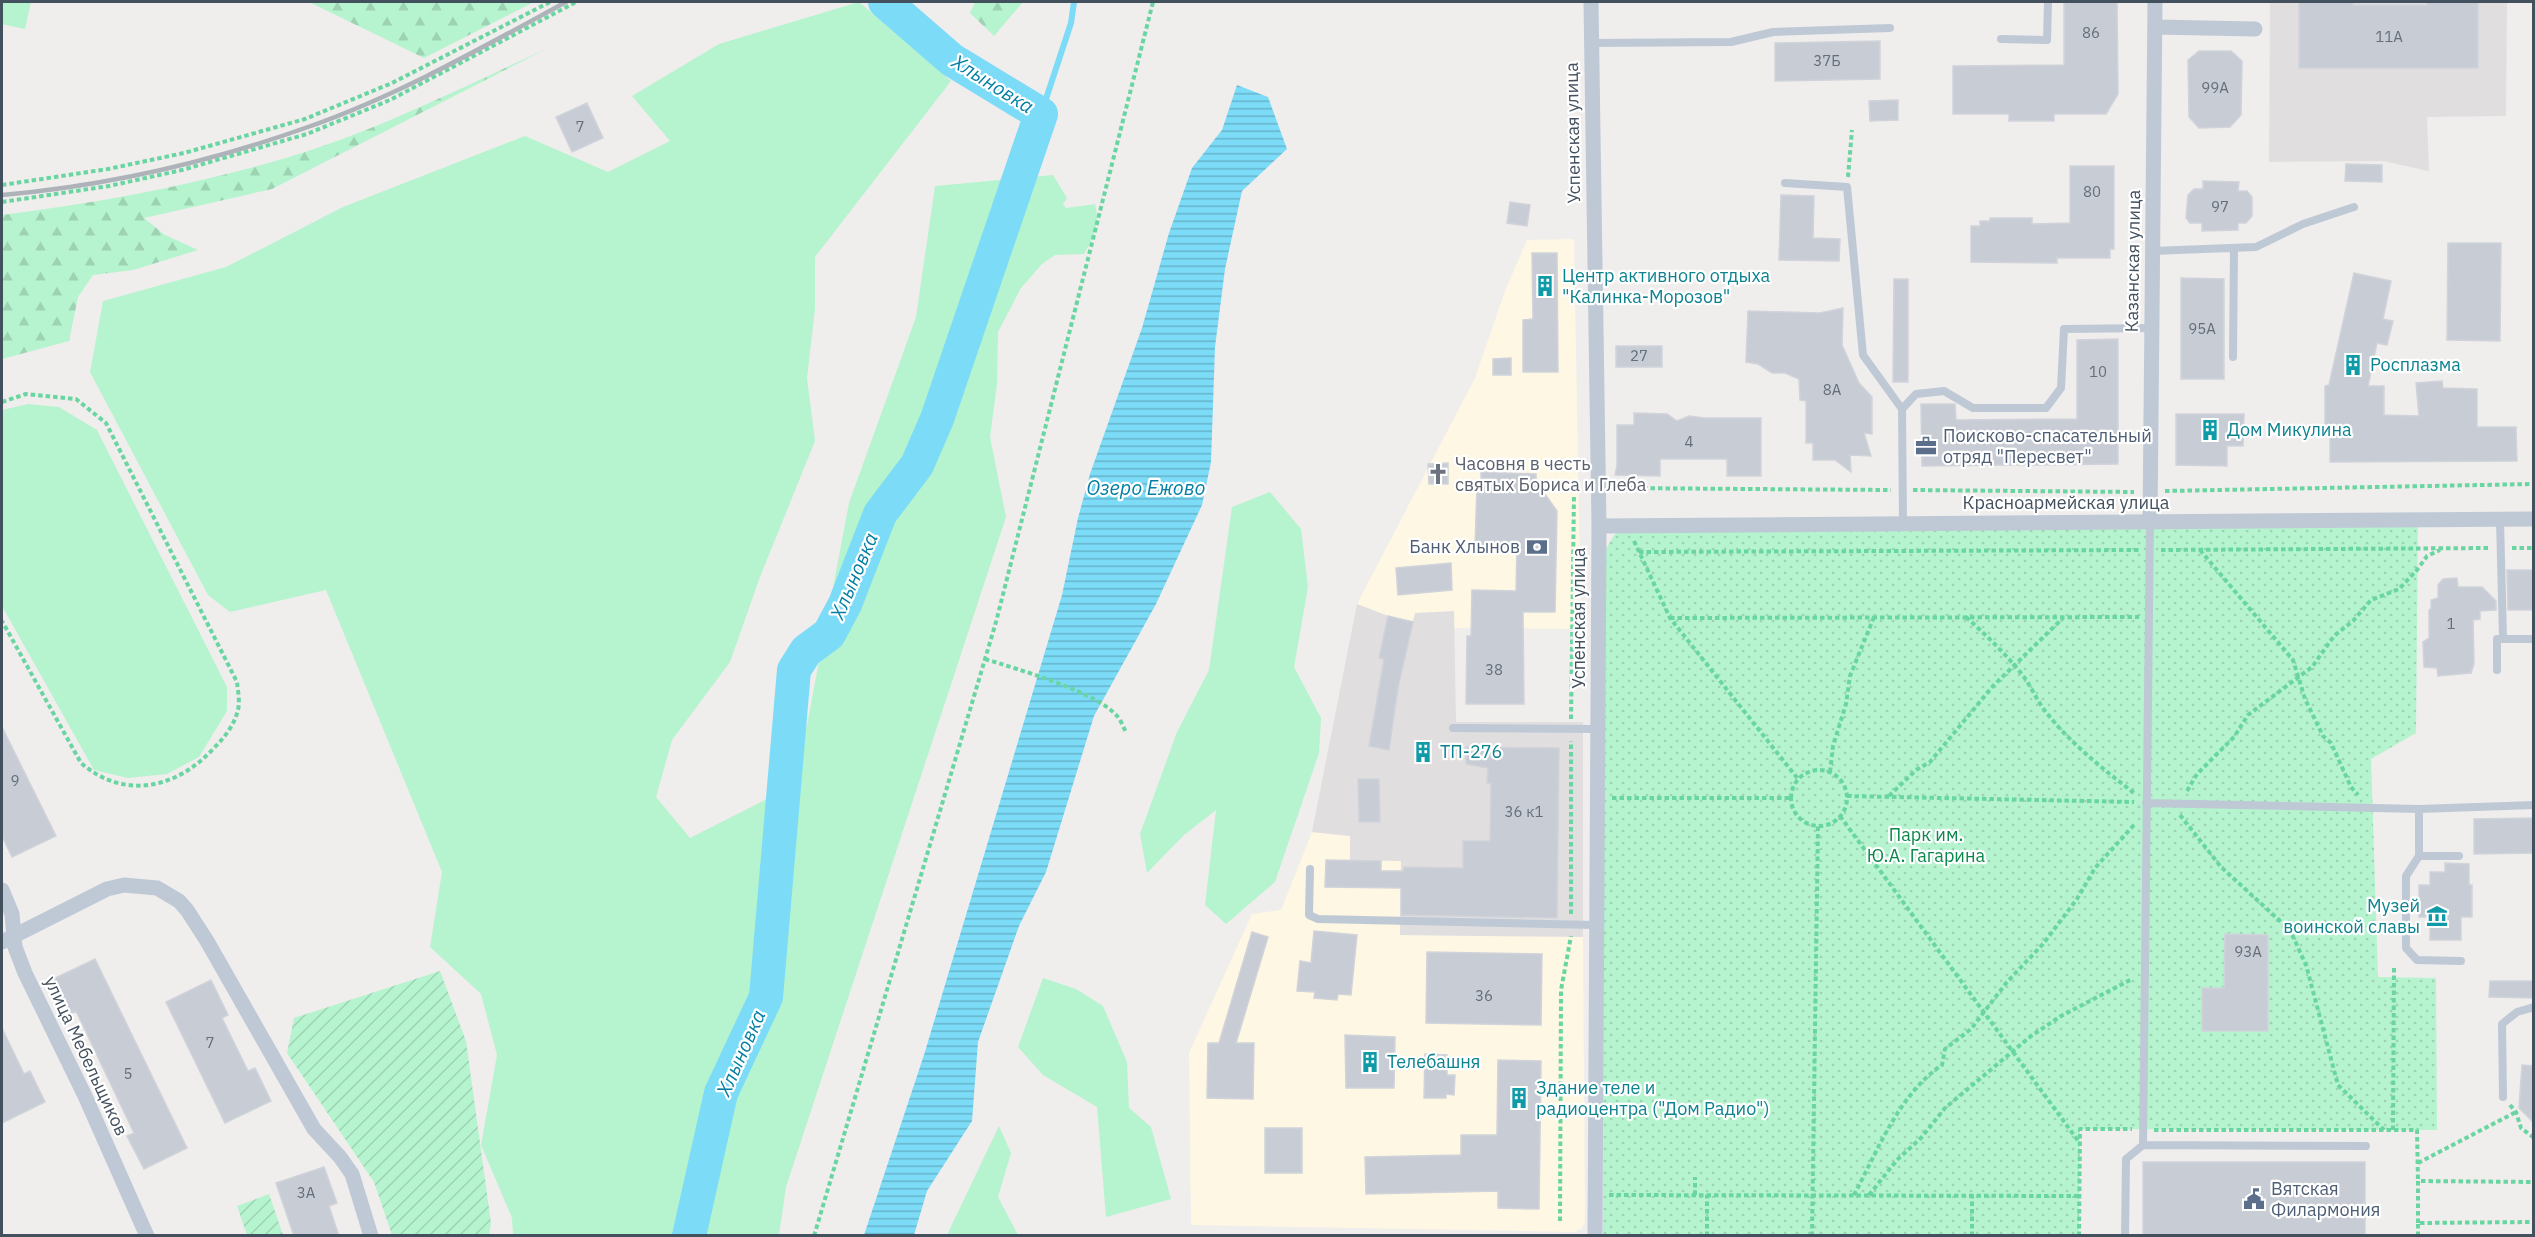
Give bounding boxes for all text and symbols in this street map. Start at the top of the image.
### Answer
house number: 86 [2082,23,2100,42]
house number: 11А [2375,27,2403,46]
water label: Хлыновка [946,47,1039,119]
house number: 37Б [1813,51,1841,70]
street label: Успенская улица [1560,62,1585,204]
house number: 99А [2201,78,2229,97]
house number: 7 [575,117,585,136]
house number: 80 [2083,182,2101,201]
street label: Казанская улица [2120,189,2145,333]
house number: 97 [2211,197,2229,216]
place label: Центр активного отдыха "Калинка-Морозов" [1562,264,1771,308]
building icon: Центр активного отдыха "Калинка-Морозов" [1533,274,1557,298]
house number: 95А [2188,319,2216,338]
house number: 27 [1630,346,1648,365]
building icon: Росплазма [2341,353,2365,377]
place label: Росплазма [2370,353,2461,376]
house number: 10 [2089,362,2107,381]
house number: 8А [1823,380,1842,399]
building icon: Дом Микулина [2198,418,2222,442]
place label: Дом Микулина [2227,418,2352,441]
place label: Поисково-спасательный отряд "Пересвет" [1943,424,2152,468]
house number: 4 [1684,432,1694,451]
office icon: Поисково-спасательный отряд "Пересвет" [1914,434,1938,458]
place label: Часовня в честь святых Бориса и Глеба [1455,452,1647,496]
church icon: Часовня в честь святых Бориса и Глеба [1426,462,1450,486]
water label: Озеро Ежово [1086,474,1206,501]
street label: Красноармейская улица [1963,491,2170,514]
water label: Хлыновка [823,528,884,624]
place label: Банк Хлынов [1409,535,1520,558]
bank icon: Банк Хлынов [1525,535,1549,559]
street label: Успенская улица [1567,547,1590,689]
house number: 1 [2446,614,2456,633]
house number: 38 [1485,660,1503,679]
building icon: ТП-276 [1411,740,1435,764]
place label: ТП-276 [1440,740,1502,763]
house number: 9 [10,771,20,790]
house number: 36 к1 [1505,802,1543,821]
park label: Парк им. Ю.А. Гагарина [1867,823,1986,867]
place label: Музей воинской славы [2283,894,2420,938]
museum icon: Музей воинской славы [2425,904,2449,928]
house number: 93А [2234,942,2262,961]
street label: улица Мебельщиков [39,972,134,1139]
house number: 36 [1475,986,1493,1005]
water label: Хлыновка [709,1005,772,1101]
house number: 7 [205,1033,215,1052]
building icon: Телебашня [1358,1050,1382,1074]
place label: Телебашня [1387,1050,1481,1073]
house number: 5 [123,1064,133,1083]
place label: Здание теле и радиоцентра ("Дом Радио") [1536,1076,1769,1120]
building icon: Здание теле и радиоцентра ("Дом Радио") [1507,1086,1531,1110]
place label: Вятская Филармония [2271,1177,2380,1221]
house number: 3А [297,1183,316,1202]
public building icon: Вятская Филармония [2242,1187,2266,1211]

